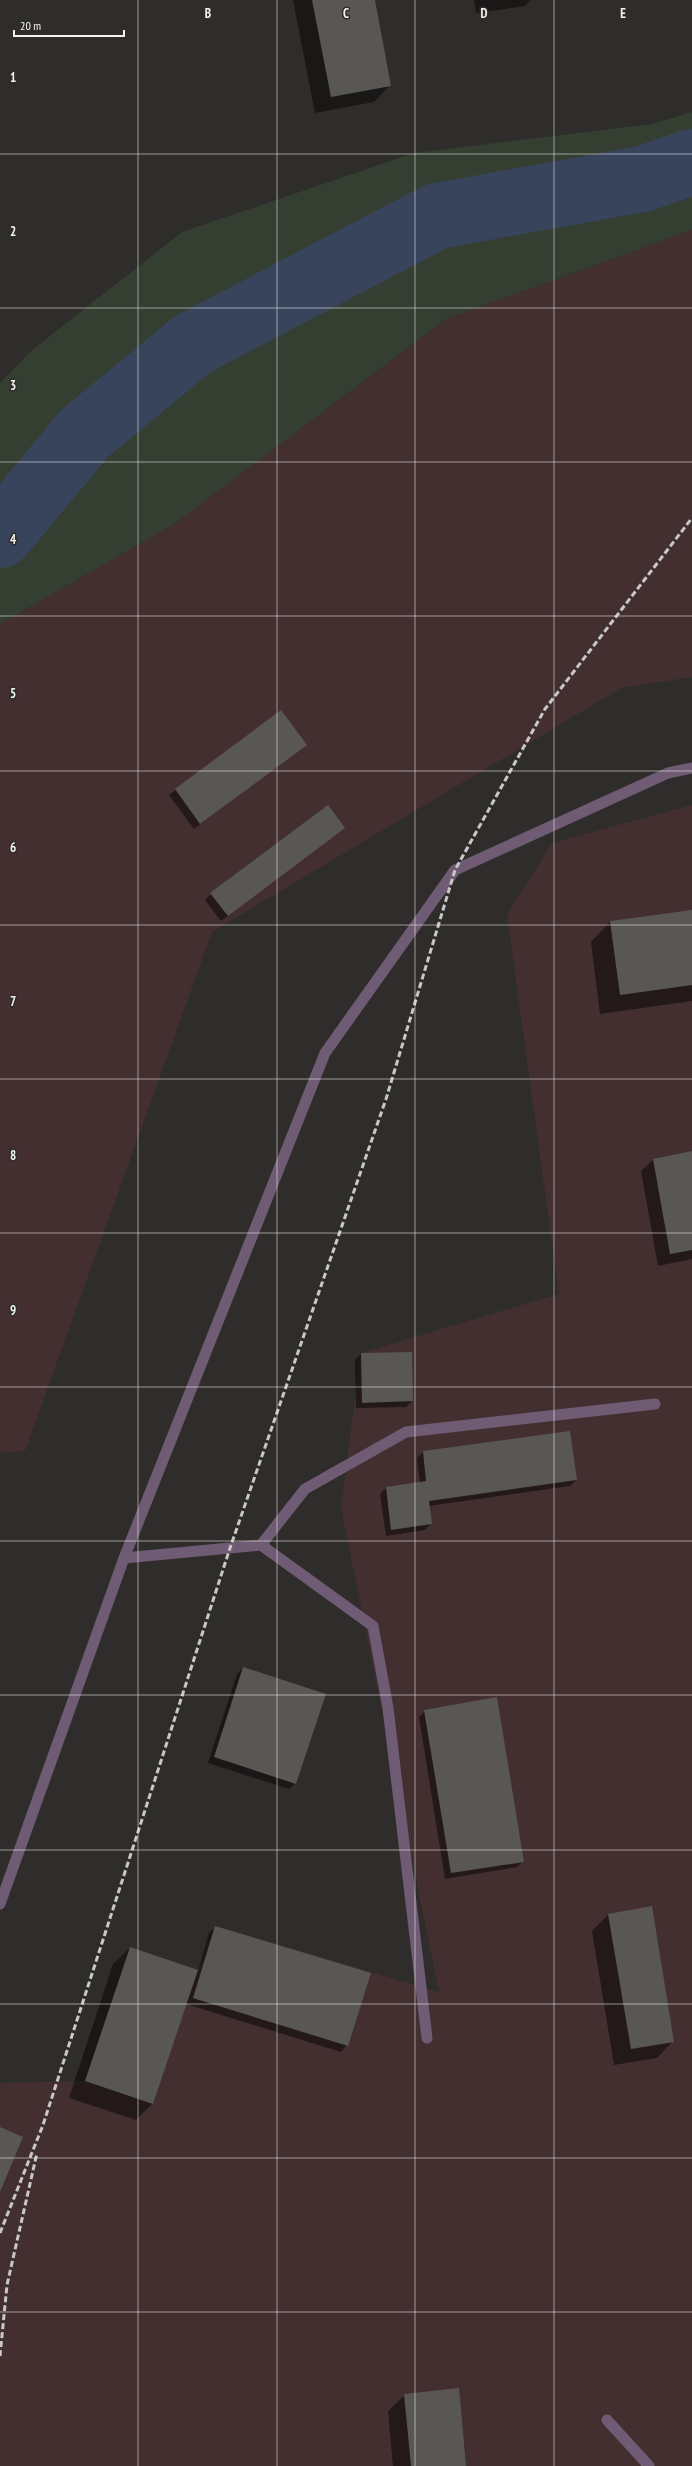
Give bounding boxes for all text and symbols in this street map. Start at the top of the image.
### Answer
text: B [205,5,211,22]
text: C [343,5,349,22]
text: D [481,5,488,22]
text: E [620,5,626,22]
scale bar [14,12,124,38]
text: 20 m [20,18,41,33]
text: 1 [10,69,16,86]
text: 2 [10,223,16,240]
text: 3 [10,377,16,394]
text: 4 [10,531,17,548]
text: 5 [10,685,16,702]
text: 6 [10,839,16,856]
text: 7 [10,993,16,1010]
text: 8 [10,1147,16,1164]
text: 9 [10,1302,16,1319]

